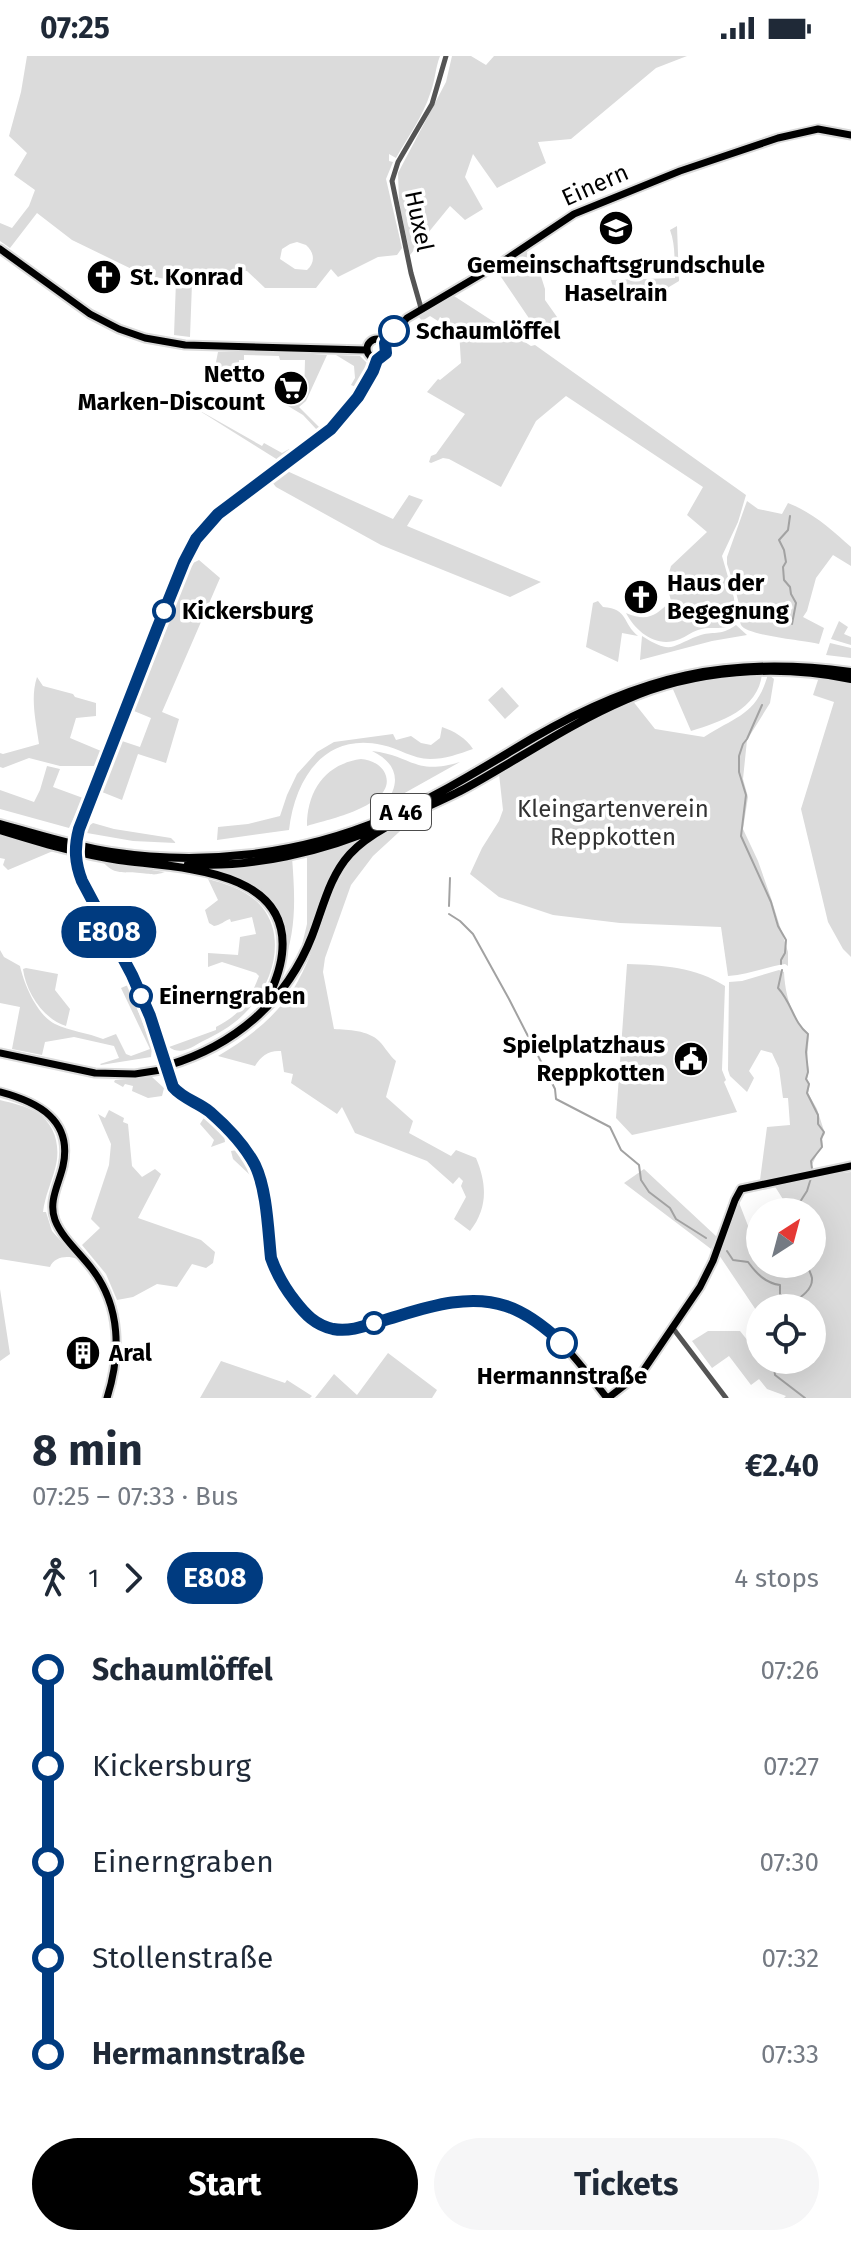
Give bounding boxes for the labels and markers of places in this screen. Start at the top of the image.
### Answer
school or university icon: Gemeinschaftsgrundschule Haselrain [597,209,635,247]
place label: Gemeinschaftsgrundschule Haselrain [467,251,765,307]
church icon: St. Konrad [85,258,123,296]
place label: St. Konrad [130,263,244,291]
marker: Schaumlöffel [379,316,409,346]
place label: Schaumlöffel [416,317,561,345]
place label: Netto Marken-Discount [78,360,266,416]
supermarket icon: Netto Marken-Discount [272,369,310,407]
place label: Haus der Begegnung [667,569,790,625]
church icon: Haus der Begegnung [622,578,660,616]
place label: Kickersburg [182,597,314,625]
marker: Kickersburg [153,600,175,622]
place label: Einerngraben [159,982,306,1010]
marker: Einerngraben [130,985,152,1007]
place label: Spielplatzhaus Reppkotten [503,1031,665,1087]
public building icon: Spielplatzhaus Reppkotten [672,1040,710,1078]
unlabelled marker [363,1312,385,1334]
marker: Hermannstraße [547,1328,577,1358]
building icon: Aral [64,1334,102,1372]
place label: Aral [108,1339,153,1367]
place label: Hermannstraße [477,1362,647,1390]

